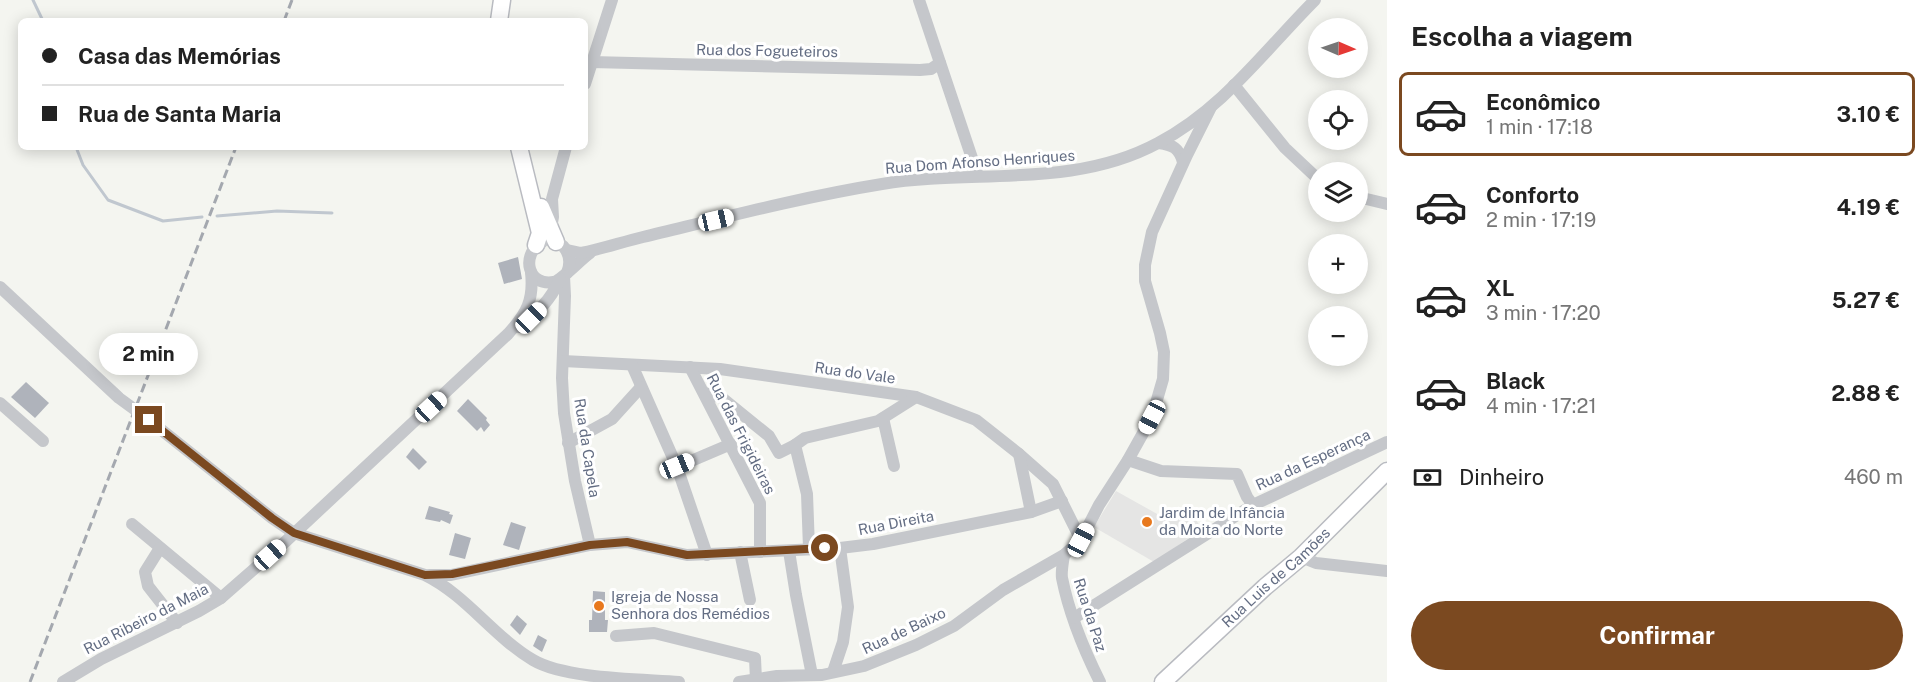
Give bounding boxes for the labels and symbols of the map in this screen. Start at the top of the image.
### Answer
north arrow [1308,18,1368,78]
street label: Rua dos Fogueteiros [696,41,838,60]
street label: Rua Dom Afonso Henriques [884,146,1076,177]
car [696,207,736,233]
car [512,299,550,337]
callout: 2 min [100,333,198,375]
street label: Rua do Vale [814,358,897,387]
street label: Rua das Frigideiras [704,371,779,497]
car [412,388,450,426]
street label: Rua da Capela [571,397,604,499]
car [1136,397,1168,437]
route end [135,406,162,433]
street label: Rua da Esperança [1253,426,1373,494]
car [657,451,697,481]
place label: Jardim de Infância da Moita do Norte [1159,504,1285,538]
street label: Rua Direita [857,507,935,538]
marker: Jardim de Infância da Moita do Norte [1140,515,1154,529]
car [1065,520,1097,560]
street label: Rua Luis de Camões [1218,524,1333,631]
route start [811,534,838,561]
car [251,536,289,574]
street label: Rua da Paz [1071,576,1110,654]
street label: Rua Ribeiro da Maia [81,580,211,657]
place label: Igreja de Nossa Senhora dos Remédios [611,588,770,622]
marker: Igreja de Nossa Senhora dos Remédios [592,599,606,613]
street label: Rua de Baixo [859,604,948,657]

